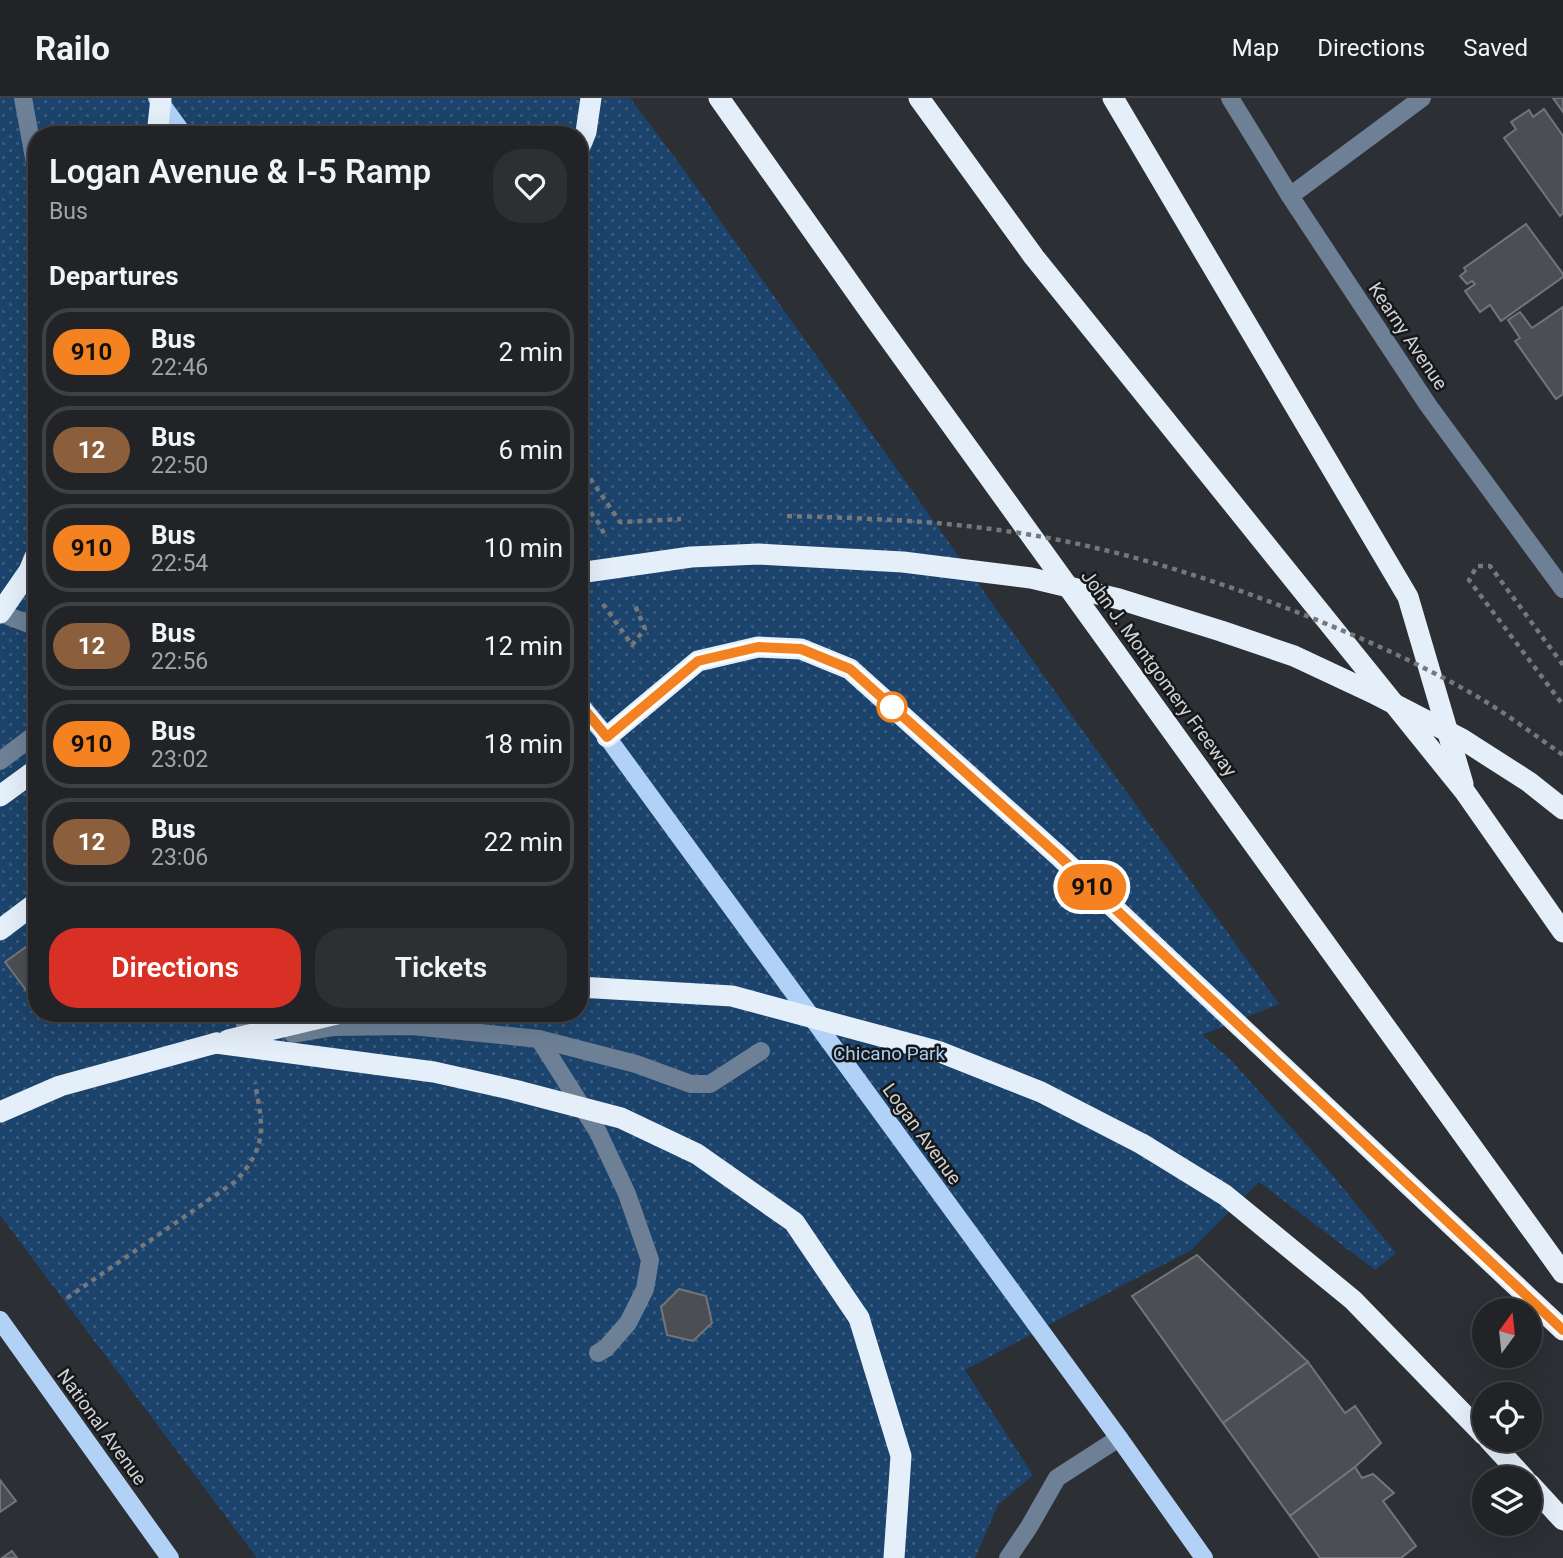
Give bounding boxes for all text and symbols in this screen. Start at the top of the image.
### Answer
text: Railo [35,29,110,68]
text: Map [1232,34,1279,62]
text: Directions [1317,34,1425,62]
text: Saved [1463,34,1528,62]
button: heart [493,149,567,223]
text: Logan Avenue & I-5 Ramp [49,152,431,191]
text: Bus [49,198,88,225]
text: Departures [49,261,179,291]
street label: Kearny Avenue [1364,278,1452,394]
text: Bus [151,324,196,354]
text: 2 min [498,337,563,367]
text: 910 [71,338,112,366]
text: 22:46 [151,354,208,381]
text: Bus [151,422,196,452]
text: 6 min [498,435,563,465]
text: 12 [78,436,105,464]
text: 22:50 [151,452,208,479]
text: Bus [151,520,196,550]
text: 10 min [484,533,563,563]
text: 910 [71,534,112,562]
text: 22:54 [151,550,208,577]
street label: John J. Montgomery Freeway [1076,565,1242,781]
text: Bus [151,618,196,648]
text: 12 min [484,631,563,661]
text: 12 [78,632,105,660]
text: 22:56 [151,648,208,675]
unlabelled marker [877,692,907,722]
text: Bus [151,716,196,746]
text: 18 min [484,729,563,759]
text: 910 [71,730,112,758]
text: 23:02 [151,746,208,773]
text: Bus [151,814,196,844]
text: 22 min [484,827,563,857]
text: 12 [78,828,105,856]
text: 23:06 [151,844,208,871]
line badge: 910 [1052,864,1132,910]
text: 910 [1071,873,1113,901]
button: Directions [49,928,301,1008]
button: Tickets [315,928,567,1008]
park label: Chicano Park [833,1042,945,1065]
street label: Logan Avenue [878,1079,966,1189]
north arrow [1472,1298,1542,1368]
map controls [1472,1298,1542,1536]
street label: National Avenue [52,1364,152,1490]
button: locate [1472,1382,1542,1452]
button: layers [1472,1466,1542,1536]

